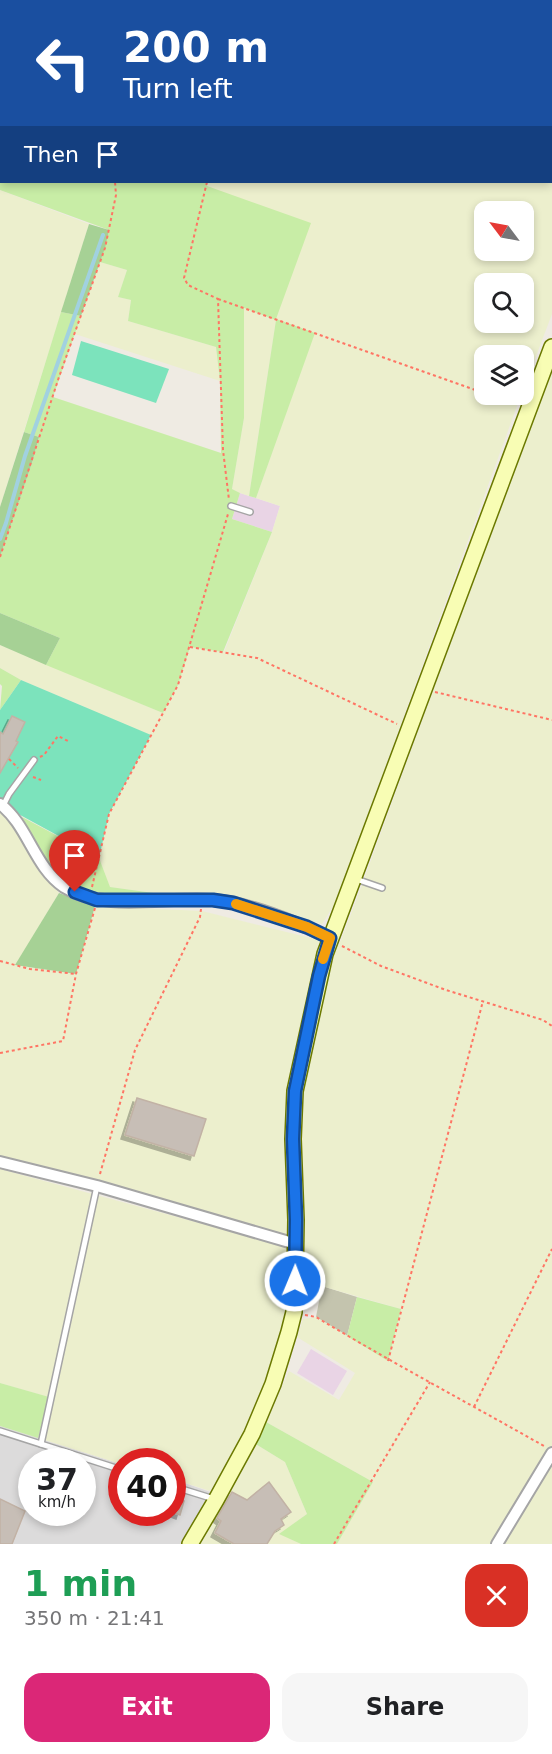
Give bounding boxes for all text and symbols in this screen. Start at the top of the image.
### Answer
text: 200 m [123,23,269,72]
icon: left [24,24,102,102]
text: Turn left [123,73,233,104]
icon: arrive [91,138,124,171]
text: Then [24,142,79,167]
north arrow [474,201,534,261]
map controls [474,201,534,405]
button: search [474,273,534,333]
button: layers [474,345,534,405]
pin [49,830,100,892]
icon: arrive [58,839,91,872]
position arrow [263,1249,327,1313]
speed limit sign: 40 [108,1448,186,1526]
text: 37 [36,1462,78,1497]
text: km/h [38,1493,76,1511]
text: 1 min [24,1563,137,1604]
button: close [465,1564,528,1627]
text: 350 m · 21:41 [24,1606,165,1630]
button: Exit [24,1673,270,1742]
button: Share [282,1673,528,1742]

